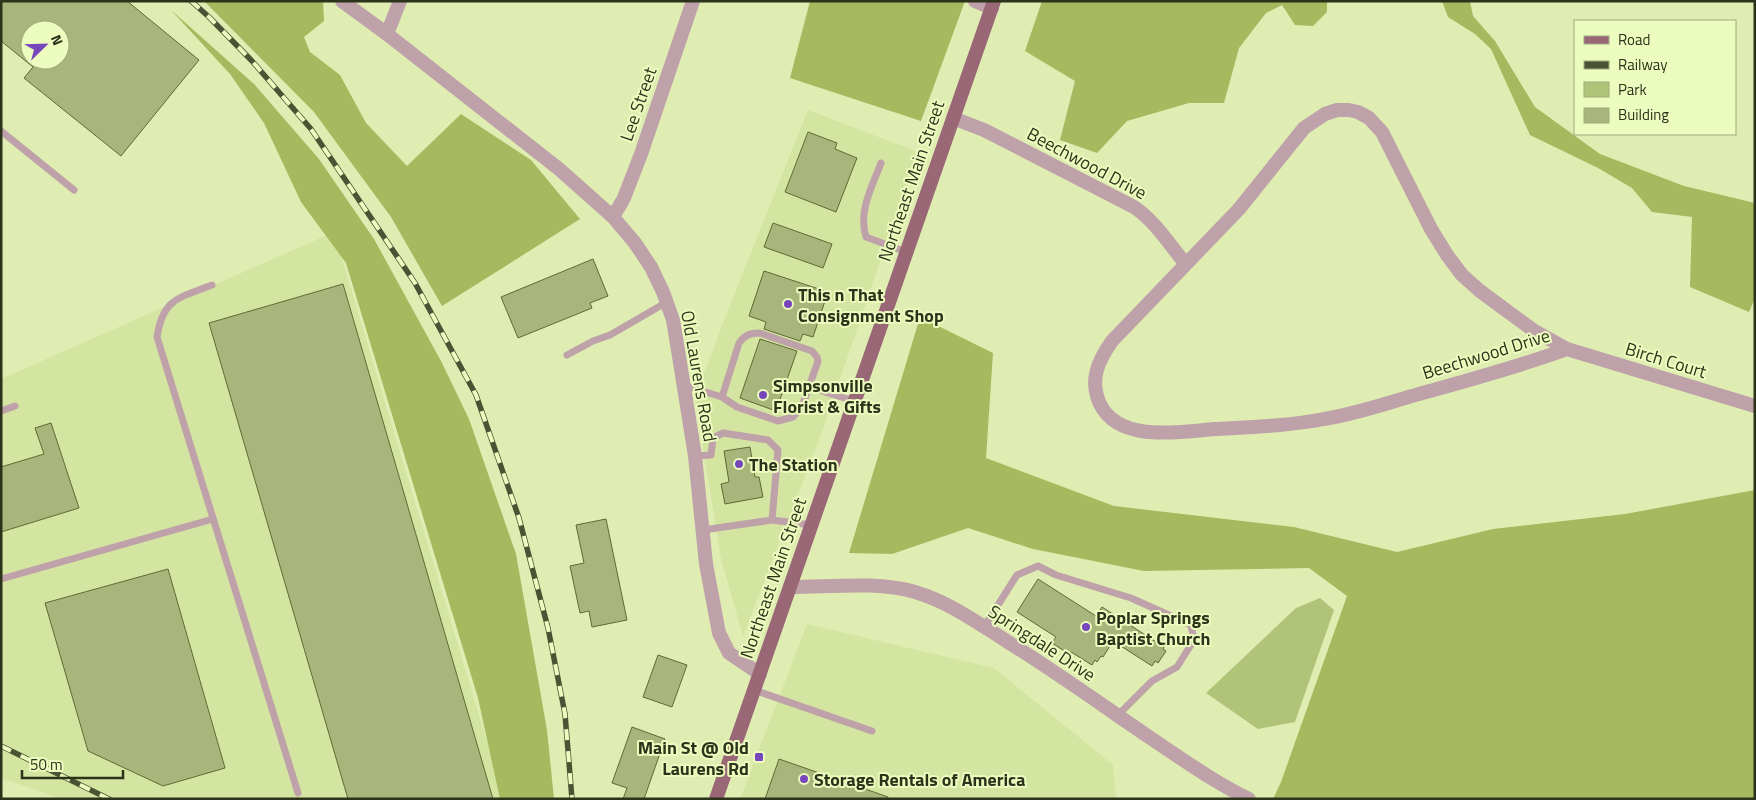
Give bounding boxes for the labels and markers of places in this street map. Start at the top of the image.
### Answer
place label: This n That Consignment Shop [798,281,944,329]
marker: This n That Consignment Shop [782,298,794,310]
place label: Simpsonville Florist & Gifts [773,372,881,420]
marker: Simpsonville Florist & Gifts [757,389,769,401]
place label: The Station [749,451,838,478]
marker: The Station [733,458,745,470]
place label: Poplar Springs Baptist Church [1096,604,1211,652]
marker: Poplar Springs Baptist Church [1080,621,1092,633]
place label: Main St @ Old Laurens Rd [638,734,749,782]
marker: Main St @ Old Laurens Rd [753,751,765,763]
place label: Storage Rentals of America [814,766,1025,793]
marker: Storage Rentals of America [798,773,810,785]

